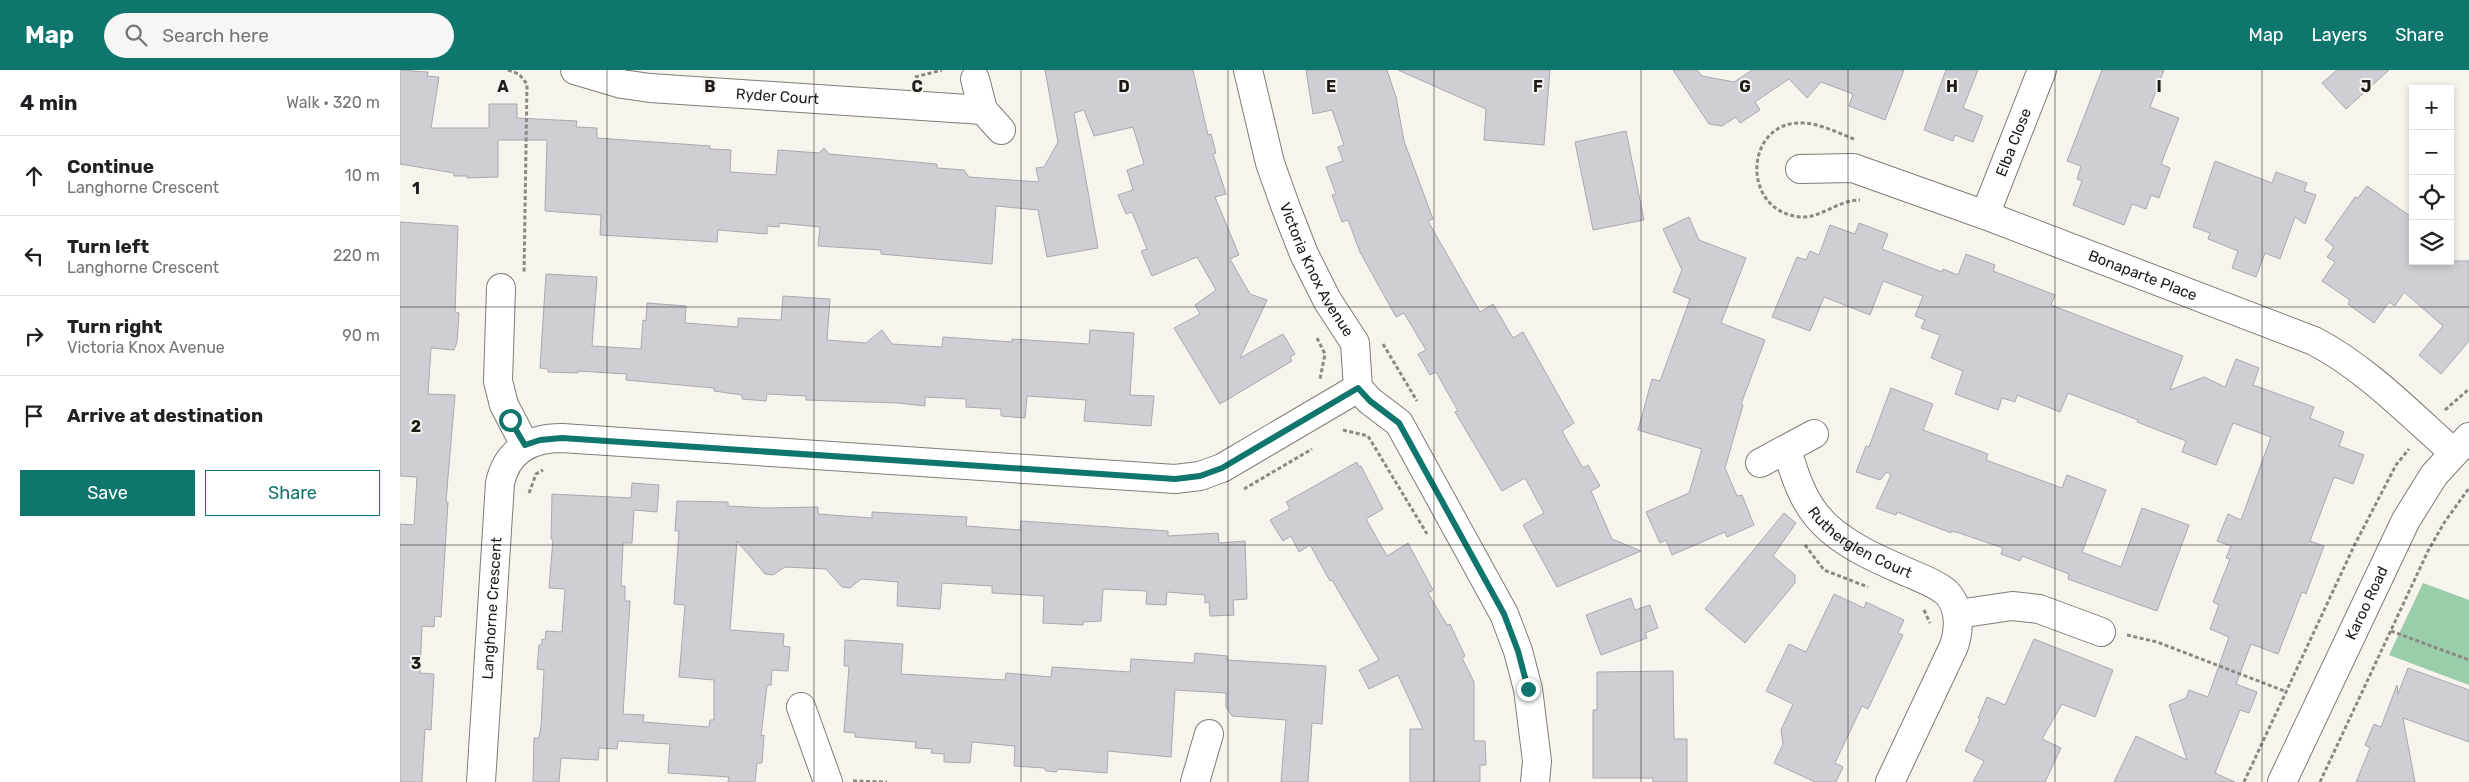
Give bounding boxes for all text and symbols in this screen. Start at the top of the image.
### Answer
search box [104,13,454,58]
text: Map [25,21,74,49]
icon: search [122,21,150,49]
text: Search here [162,24,269,47]
text: Map [2249,24,2284,46]
text: Layers [2312,24,2367,46]
text: Share [2395,24,2444,46]
text: A [497,77,509,96]
text: B [704,77,716,96]
text: C [911,77,923,96]
text: D [1118,77,1130,96]
text: E [1326,77,1336,96]
text: F [1533,77,1543,96]
text: G [1739,77,1751,96]
text: H [1946,77,1958,96]
text: I [2156,77,2162,96]
text: J [2361,77,2371,96]
street label: Ryder Court [735,85,820,108]
map controls [2409,85,2454,265]
button: + [2409,85,2454,130]
text: 4 min [20,90,78,115]
text: Walk · 320 m [286,93,380,112]
street label: Elba Close [1992,106,2035,179]
button: − [2409,130,2454,175]
text: Continue [67,155,154,178]
icon: ahead [20,162,48,190]
text: 10 m [345,166,380,185]
button: locate [2409,175,2454,220]
text: Langhorne Crescent [67,178,219,197]
text: 1 [412,179,420,198]
street label: Victoria Knox Avenue [1276,200,1357,340]
button: layers [2409,220,2454,265]
text: Turn left [67,235,149,258]
icon: left [20,242,48,270]
text: 220 m [333,246,380,265]
street label: Bonaparte Place [2086,246,2200,304]
text: Langhorne Crescent [67,258,219,277]
text: Turn right [67,315,162,338]
icon: right [20,322,48,350]
text: 90 m [342,326,380,345]
text: Victoria Knox Avenue [67,338,225,357]
icon: arrive [20,402,48,430]
text: Arrive at destination [67,404,263,427]
route start [499,409,522,432]
text: 2 [411,417,421,436]
button: Save [20,470,195,516]
button: Share [205,470,380,516]
street label: Rutherglen Court [1804,503,1915,582]
street label: Langhorne Crescent [479,536,506,680]
street label: Karoo Road [2342,563,2392,643]
text: 3 [411,654,421,673]
route end [1517,678,1540,701]

